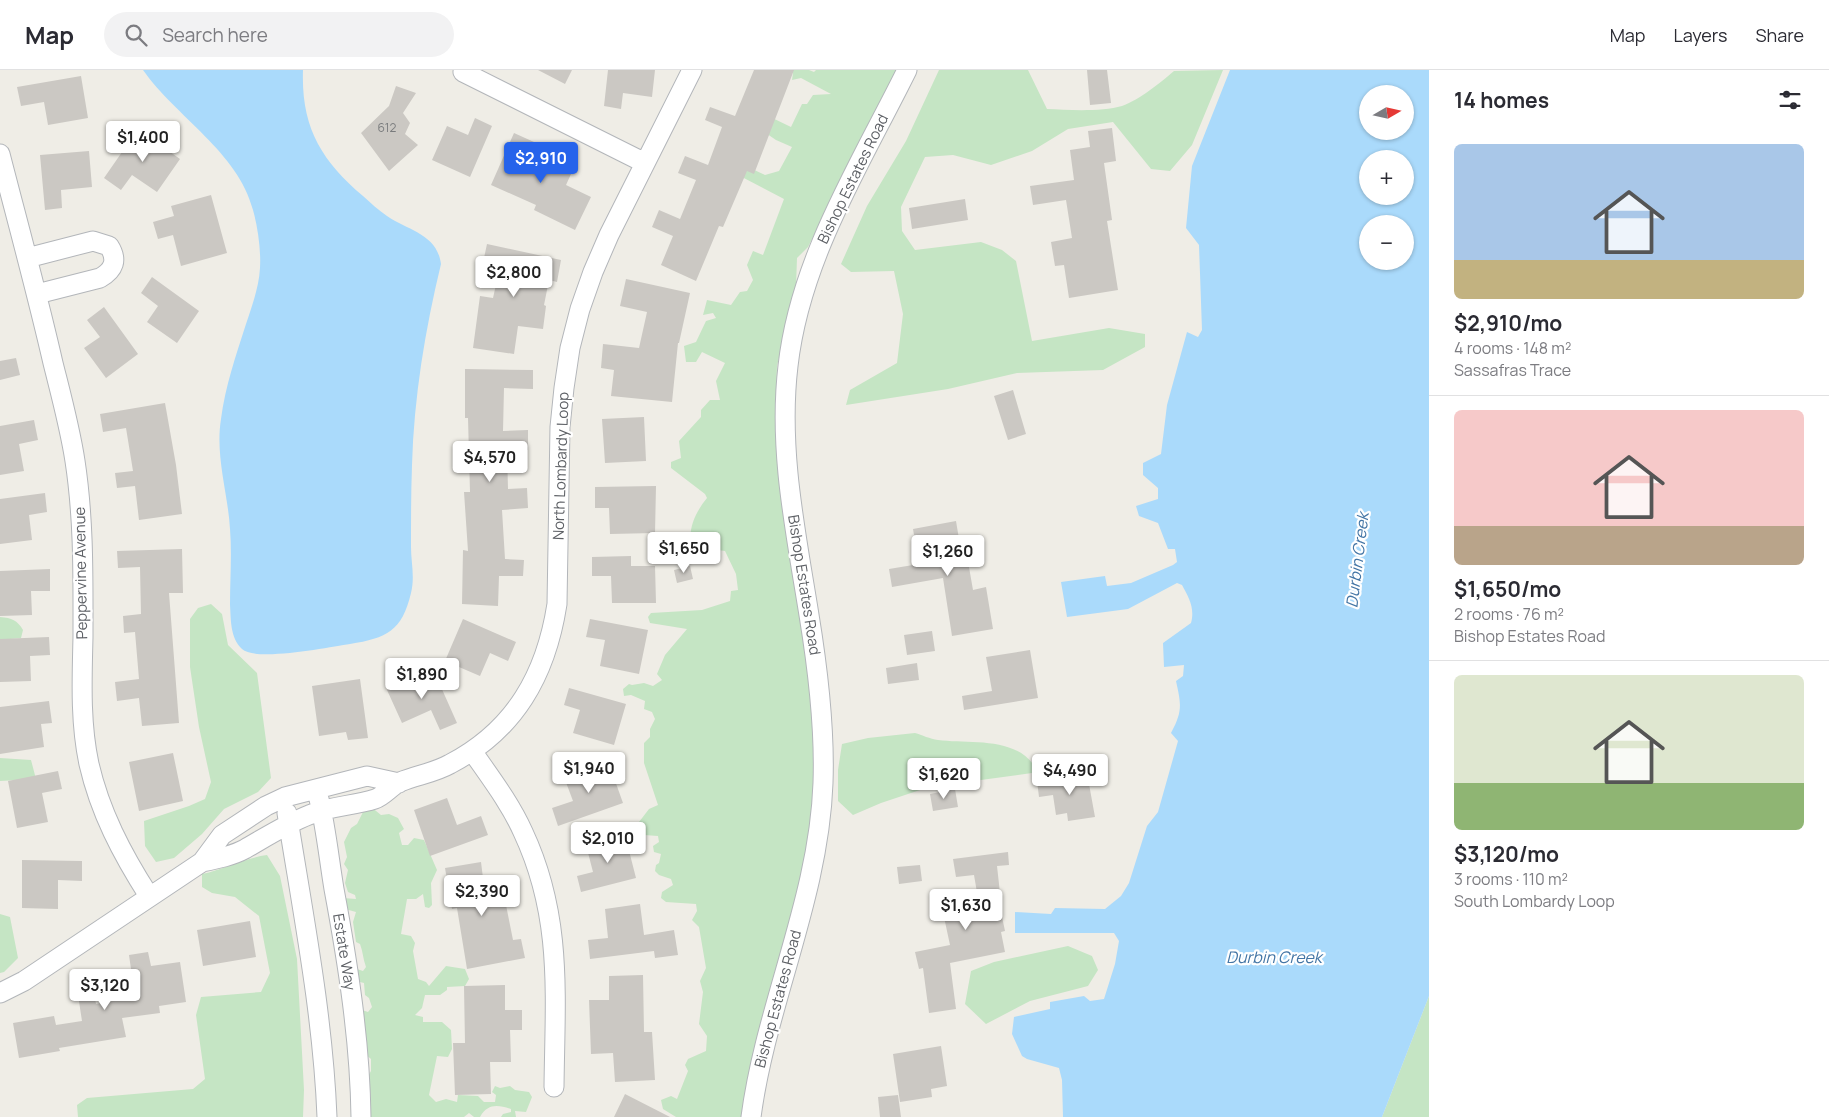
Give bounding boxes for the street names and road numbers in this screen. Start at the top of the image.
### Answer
street label: Bishop Estates Road [812,110,893,247]
street label: North Lombardy Loop [547,391,574,540]
street label: Peppervine Avenue [69,506,92,639]
street label: Bishop Estates Road [783,513,826,657]
street label: Estate Way [328,912,361,992]
street label: Bishop Estates Road [749,928,806,1070]

